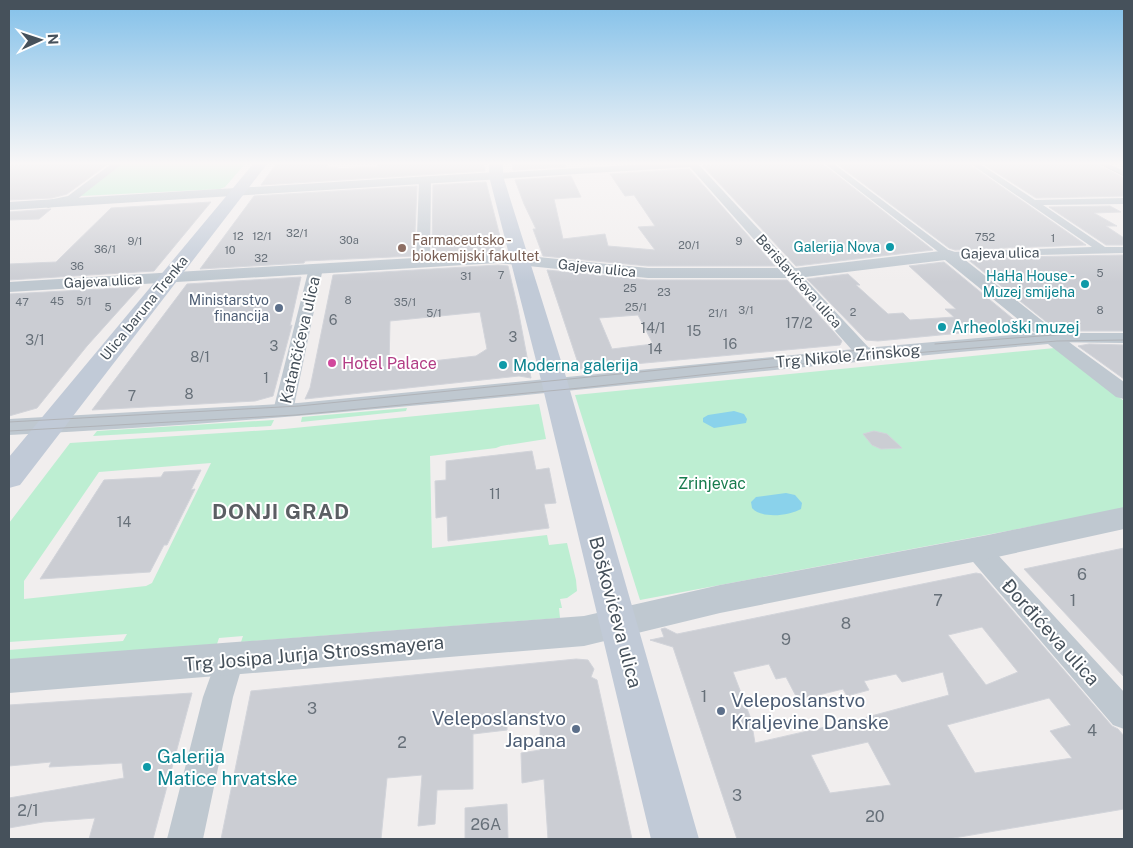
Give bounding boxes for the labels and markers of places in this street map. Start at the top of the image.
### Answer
place label: Farmaceutsko - biokemijski fakultet [412,232,540,264]
place label: Galerija Nova [794,239,880,255]
marker: Galerija Nova [884,241,896,253]
marker: Farmaceutsko - biokemijski fakultet [396,242,408,254]
place label: HaHa House - Muzej smijeha [983,268,1075,300]
marker: HaHa House - Muzej smijeha [1079,278,1091,290]
place label: Ministarstvo financija [189,292,269,324]
marker: Ministarstvo financija [273,302,285,314]
place label: Arheološki muzej [952,318,1079,337]
marker: Arheološki muzej [936,321,948,333]
place label: Hotel Palace [342,354,437,373]
place label: Moderna galerija [513,356,638,375]
marker: Hotel Palace [326,357,338,369]
marker: Moderna galerija [497,359,509,371]
place label: Veleposlanstvo Kraljevine Danske [731,689,889,733]
marker: Veleposlanstvo Kraljevine Danske [715,705,727,717]
place label: Veleposlanstvo Japana [432,707,566,751]
marker: Veleposlanstvo Japana [570,723,582,735]
place label: Galerija Matice hrvatske [157,745,298,789]
marker: Galerija Matice hrvatske [141,761,153,773]

